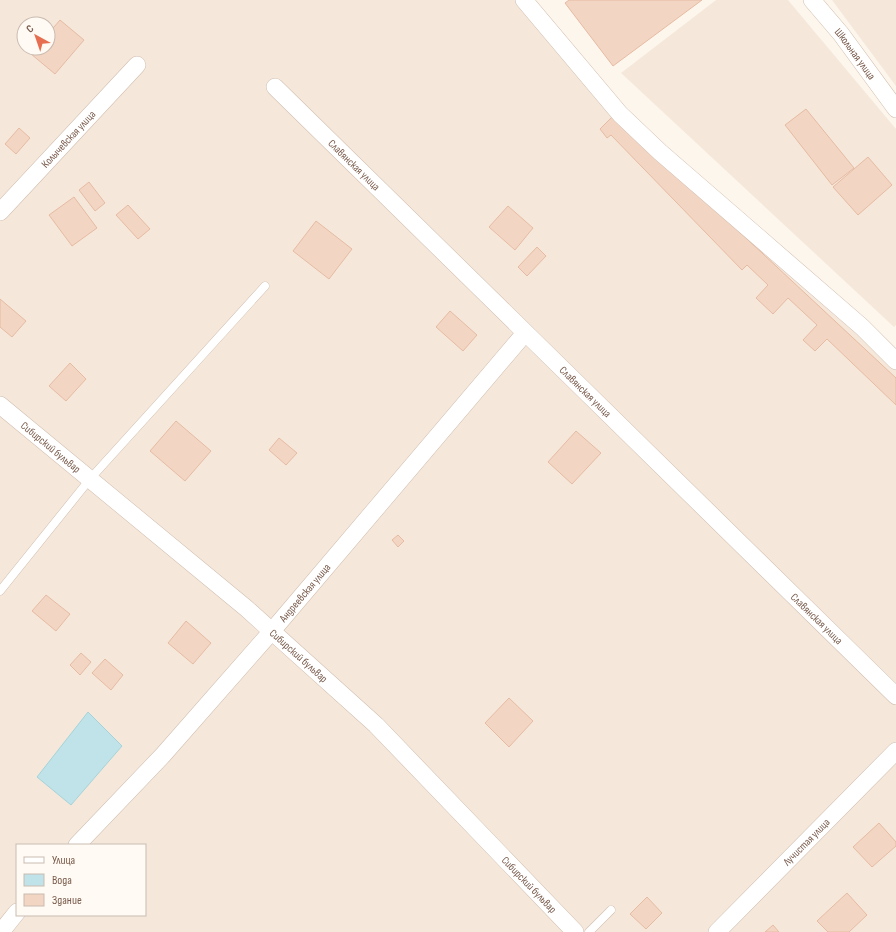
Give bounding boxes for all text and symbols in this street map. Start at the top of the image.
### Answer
north arrow [16,16,56,56]
text: С [24,22,37,36]
street label: Школьная улица [832,26,878,82]
street label: Колычевская улица [39,108,98,170]
street label: Славянская улица [325,137,383,193]
street label: Славянская улица [557,364,614,420]
street label: Сибирский бульвар [18,419,83,476]
street label: Андреевская улица [276,561,333,625]
street label: Славянская улица [788,591,845,647]
street label: Сибирский бульвар [267,627,330,685]
street label: Лучистая улица [780,816,833,869]
legend [16,844,146,916]
text: Улица [52,853,76,868]
street label: Сибирский бульвар [499,854,559,916]
text: Вода [52,873,72,888]
text: Здание [52,893,82,908]

